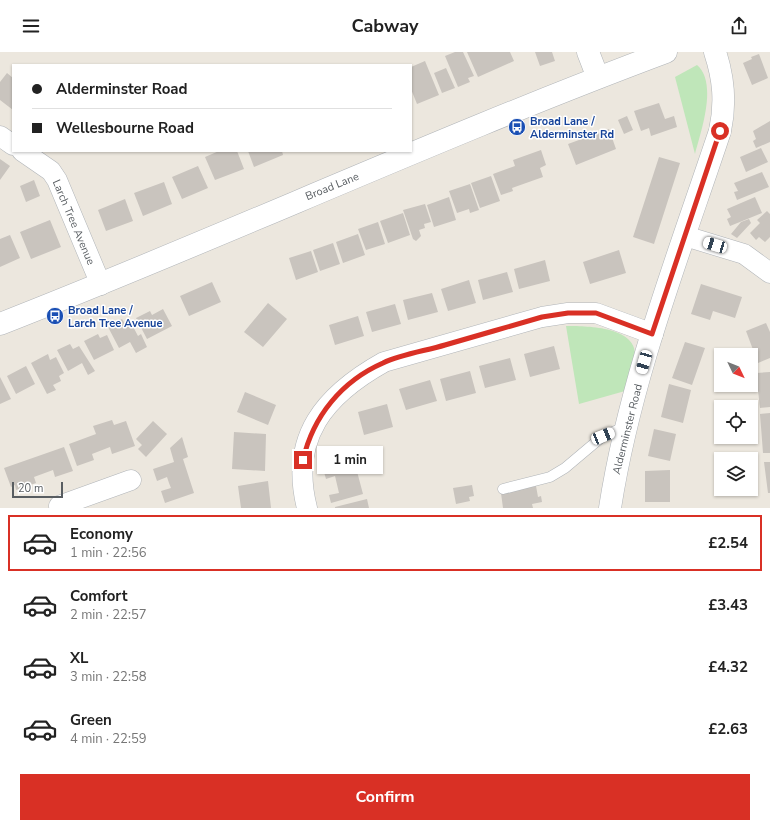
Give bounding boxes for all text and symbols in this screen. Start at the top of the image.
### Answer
text: Cabway [352,14,418,38]
icon: menu [20,15,42,37]
icon: share [728,15,750,37]
text: Alderminster Road [56,79,188,99]
place label: Broad Lane / Alderminster Rd [530,114,614,142]
bus stop icon: Broad Lane / Alderminster Rd [507,117,527,137]
text: Wellesbourne Road [56,118,194,138]
route start [711,122,729,140]
street label: Broad Lane [303,169,361,204]
street label: Larch Tree Avenue [49,177,98,267]
car [702,236,728,254]
place label: Broad Lane / Larch Tree Avenue [68,303,162,331]
bus stop icon: Broad Lane / Larch Tree Avenue [45,306,65,326]
north arrow [714,348,758,392]
map controls [714,348,758,496]
car [635,349,653,375]
street label: Alderminster Road [609,382,646,476]
button: locate [714,400,758,444]
car [590,426,616,446]
callout: 1 min [317,446,383,474]
route end [294,451,312,469]
text: 1 min [333,451,367,469]
button: layers [714,452,758,496]
scale bar [12,480,63,499]
text: 20 m [18,481,43,496]
text: Economy [70,524,133,544]
icon: car [22,525,58,561]
text: £2.54 [708,533,748,553]
text: 1 min · 22:56 [70,544,146,562]
text: Comfort [70,586,127,606]
icon: car [22,587,58,623]
text: £3.43 [708,595,748,615]
text: 2 min · 22:57 [70,606,146,624]
text: XL [70,648,89,668]
icon: car [22,649,58,685]
text: £4.32 [708,657,748,677]
text: 3 min · 22:58 [70,668,146,686]
text: Green [70,710,112,730]
icon: car [22,711,58,747]
text: £2.63 [708,719,748,739]
text: 4 min · 22:59 [70,730,146,748]
button: Confirm [20,774,750,820]

